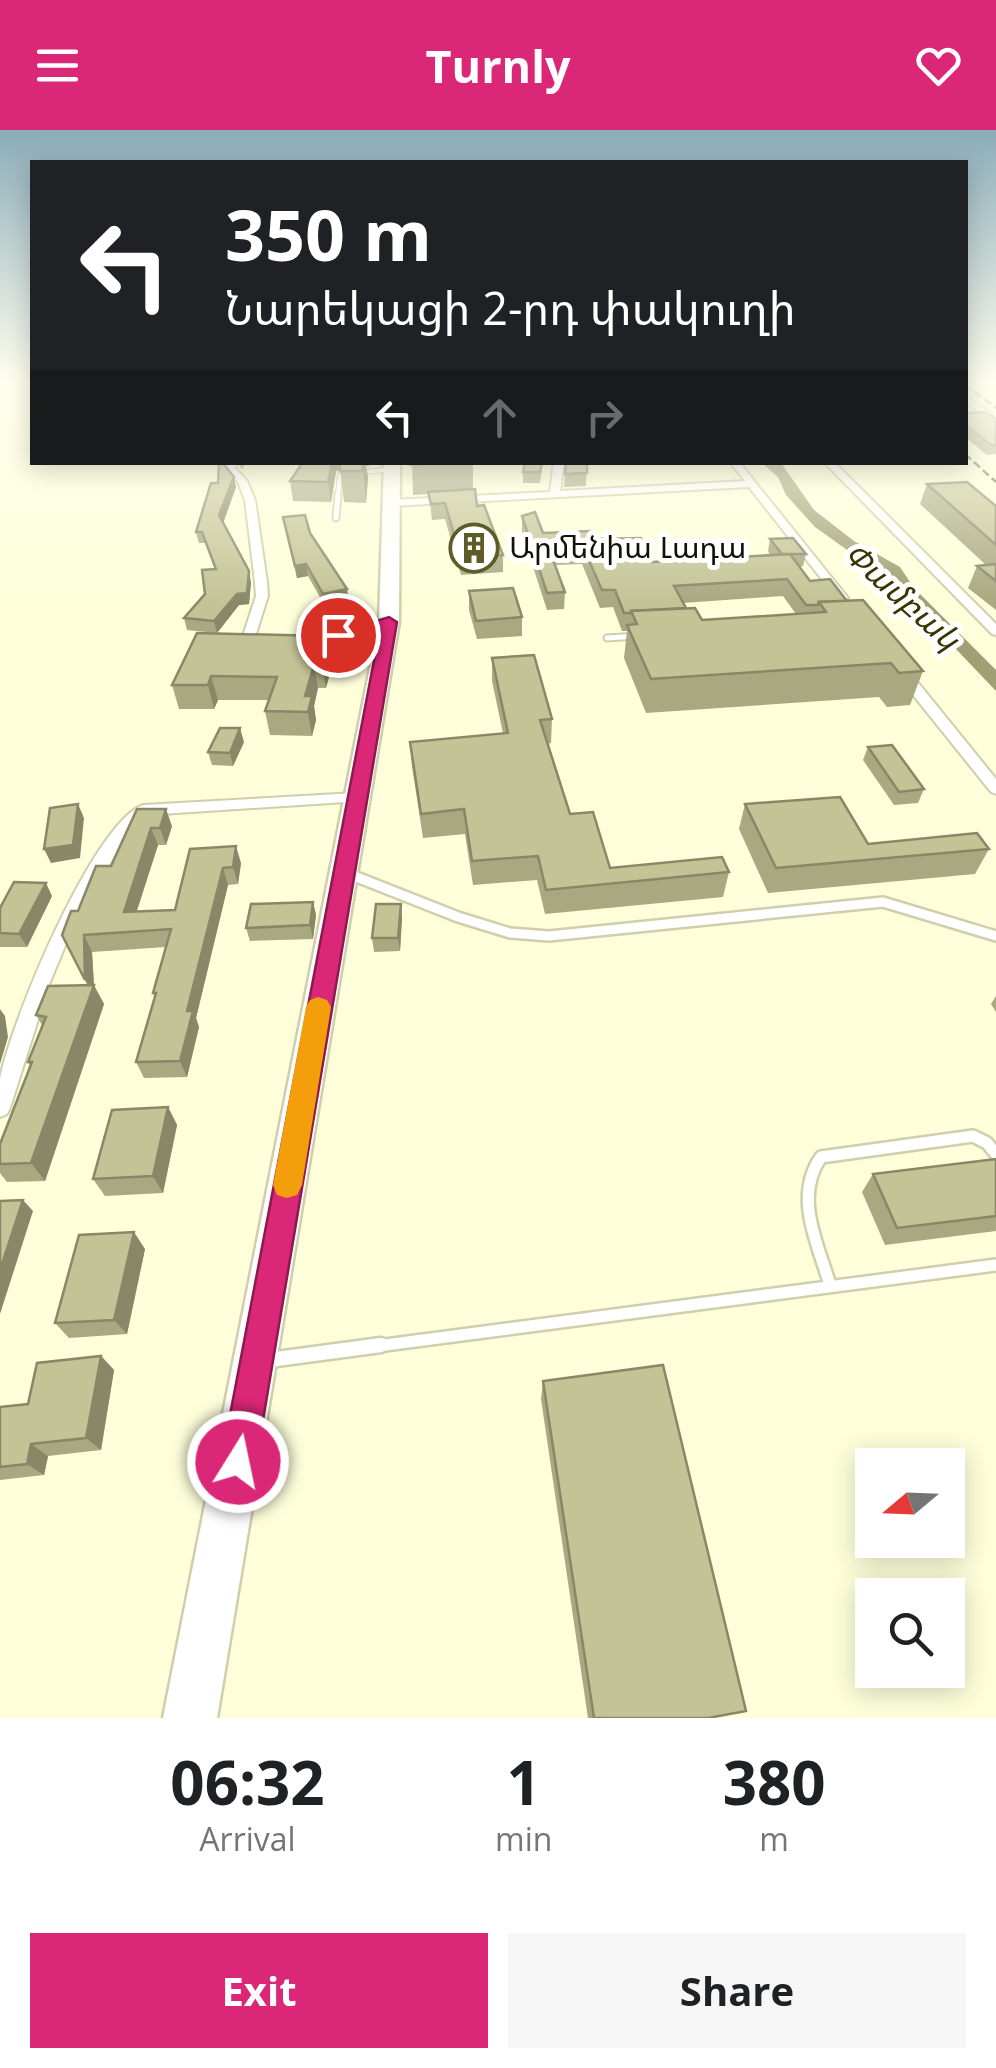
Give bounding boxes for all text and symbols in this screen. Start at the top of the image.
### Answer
text: Turnly [426,35,570,96]
icon: menu [30,38,85,93]
icon: heart [911,38,966,93]
text: 350 m [225,186,432,282]
icon: left [60,200,190,330]
text: Նարեկացի 2-րդ փակուղի [225,277,796,338]
icon: left [367,390,422,445]
icon: ahead [472,390,527,445]
icon: right [577,390,632,445]
building icon: Արմենիա Լադա [448,522,500,574]
place label: Արմենիա Լադա [509,526,746,567]
water label: Փամբակ [836,531,972,660]
pin [296,593,381,678]
icon: arrive [311,608,366,663]
position arrow [186,1410,290,1514]
north arrow [855,1448,965,1558]
map controls [855,1448,965,1688]
button: search [855,1578,965,1688]
text: 06:32 [170,1741,325,1823]
text: 1 [507,1741,541,1823]
text: 380 [723,1741,826,1823]
text: Arrival [199,1817,296,1860]
text: min [495,1817,552,1860]
text: m [759,1817,789,1860]
button: Exit [30,1933,488,2048]
button: Share [508,1933,966,2048]

